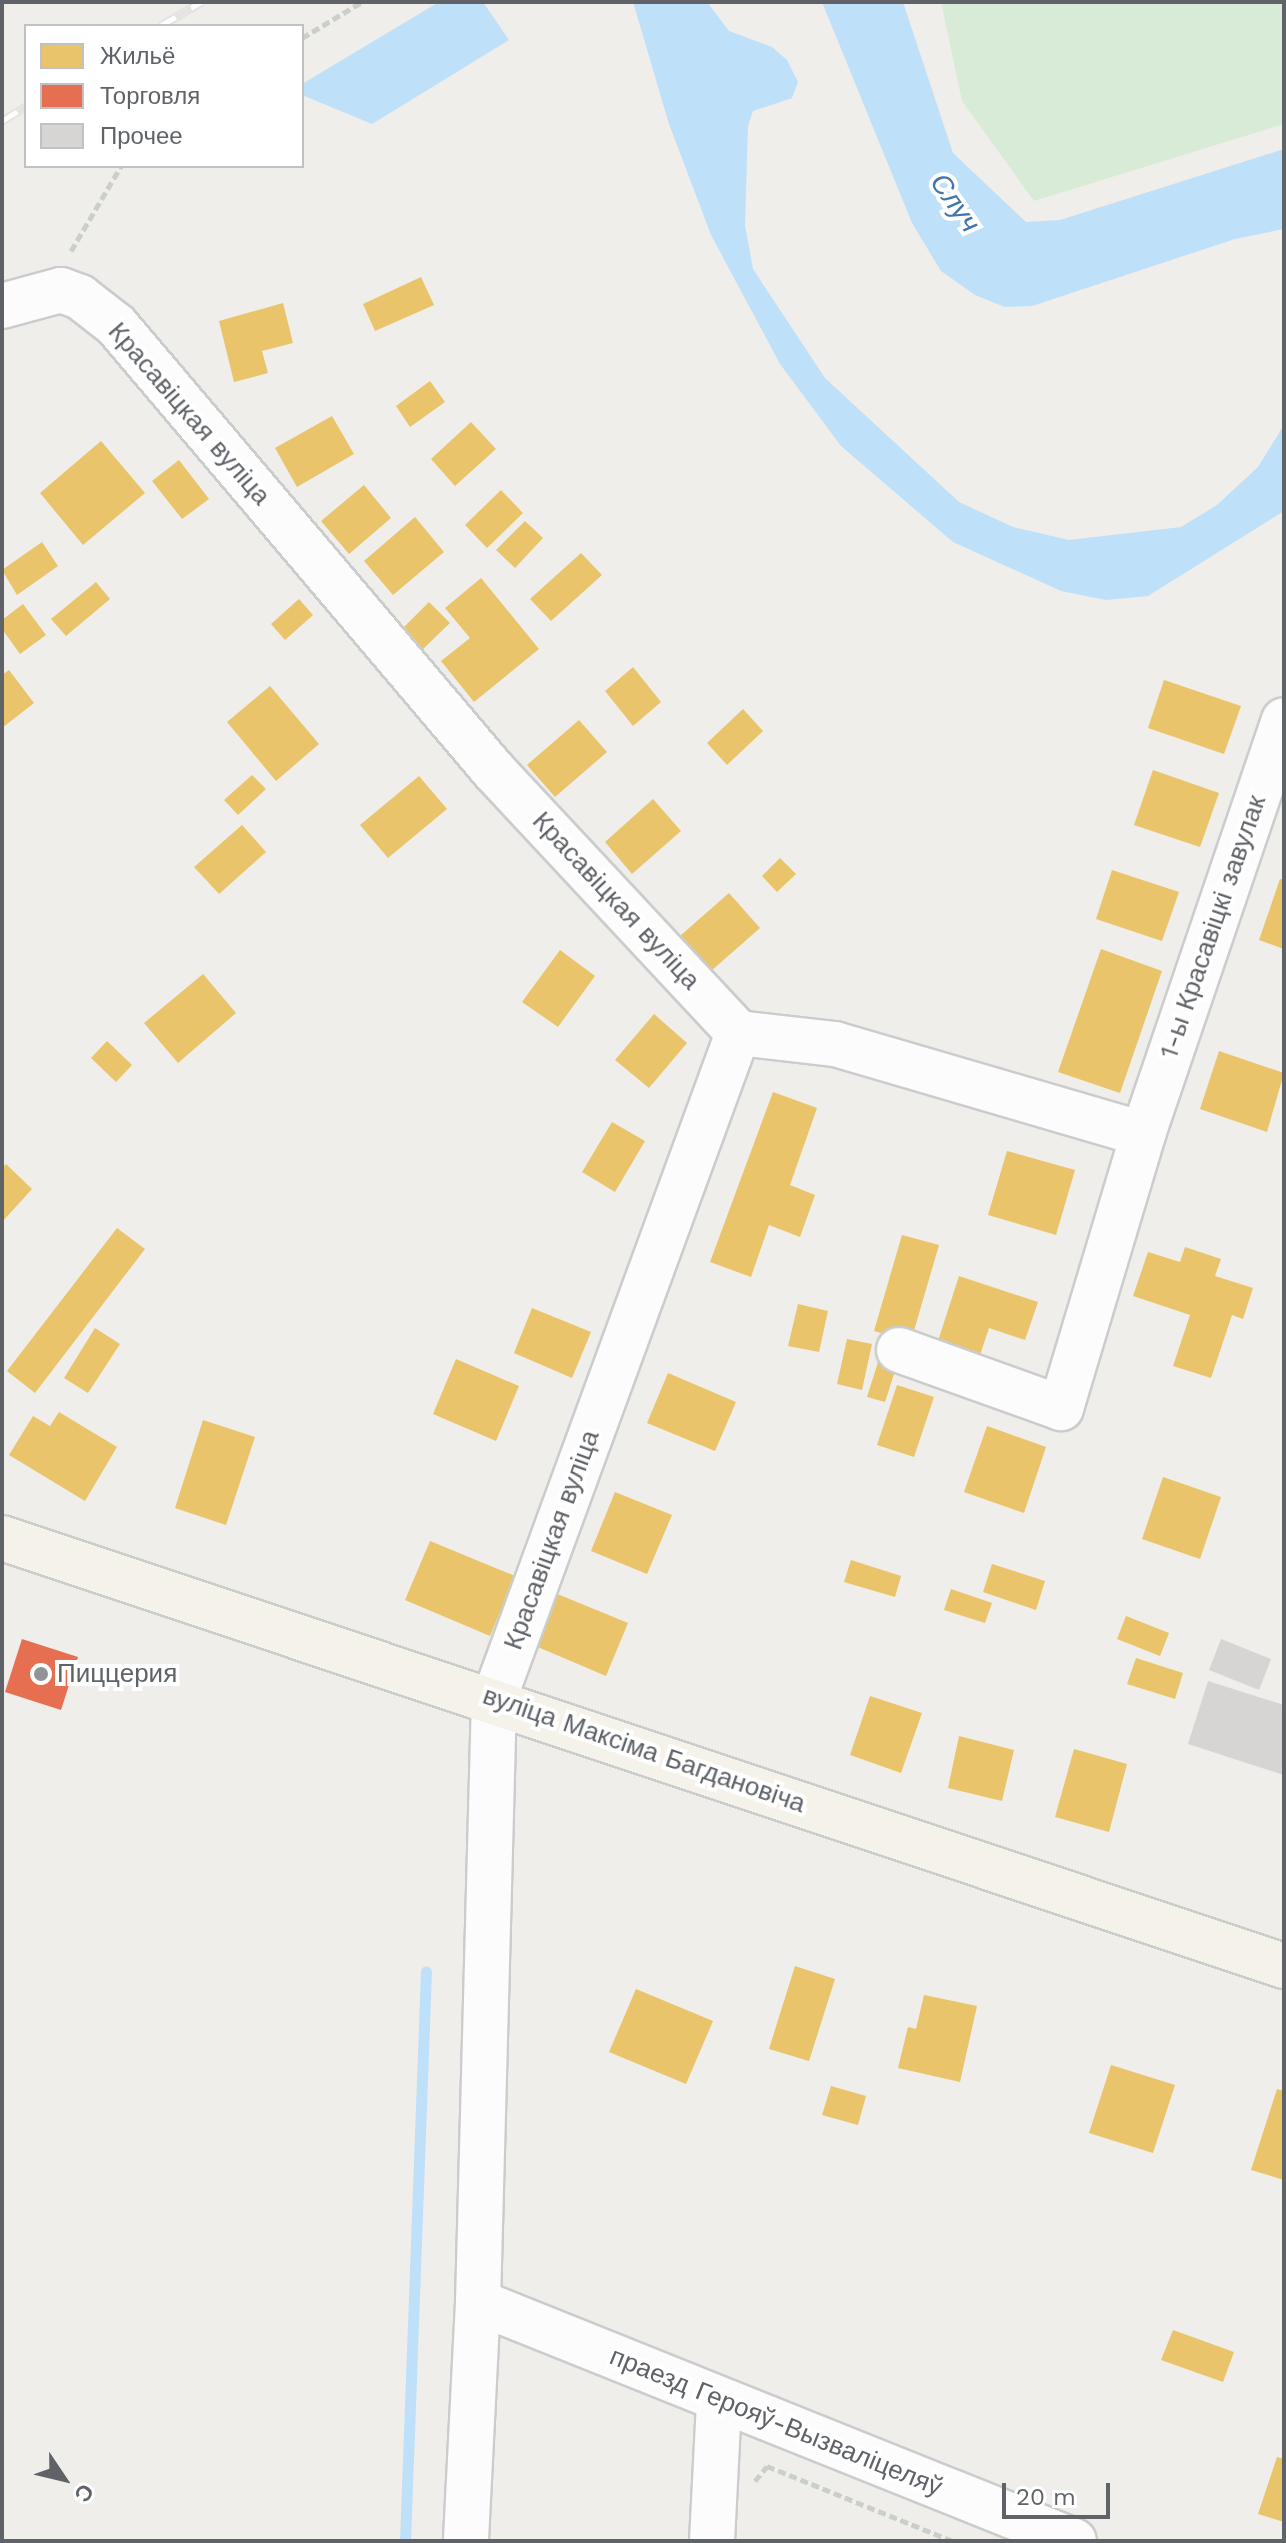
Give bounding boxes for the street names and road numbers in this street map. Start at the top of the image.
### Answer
street label: Красавіцкая вуліца [101,316,277,512]
street label: 1-ы Красавіцкі завулак [1153,791,1273,1063]
street label: Красавіцкая вуліца [526,806,706,996]
street label: Красавіцкая вуліца [498,1426,606,1654]
street label: вуліца Максіма Багдановіча [479,1680,809,1820]
street label: праезд Герояў-Вызваліцеляў [605,2341,947,2503]

